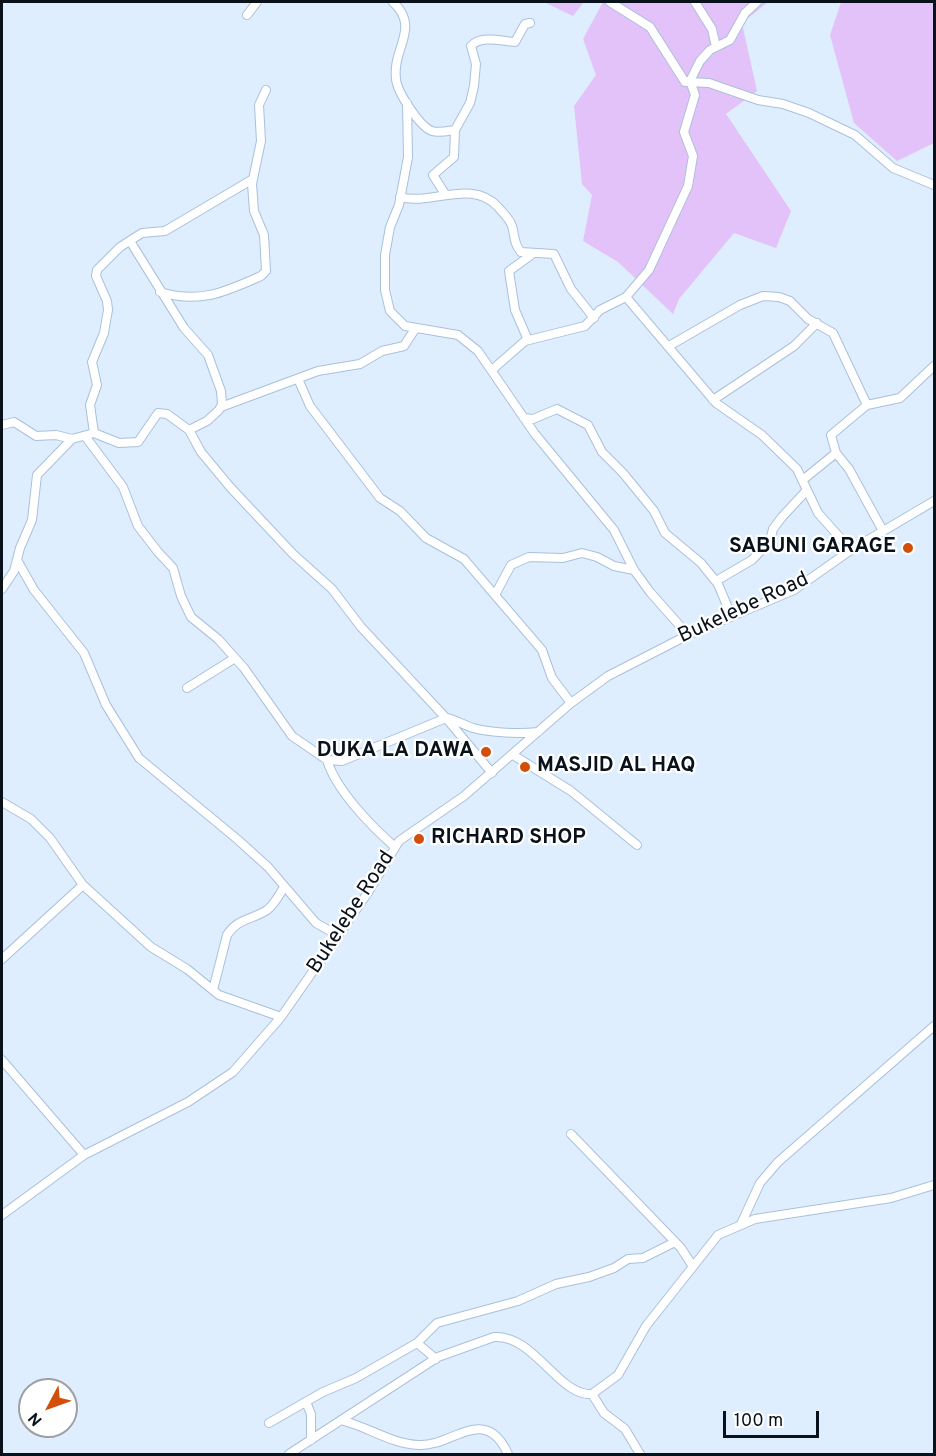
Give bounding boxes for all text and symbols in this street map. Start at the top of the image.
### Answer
place label: SABUNI GARAGE [729,535,896,561]
marker: SABUNI GARAGE [901,541,915,555]
street label: Bukelebe Road [675,568,813,650]
place label: DUKA LA DAWA [317,739,474,765]
marker: DUKA LA DAWA [479,745,493,759]
place label: MASJID AL HAQ [537,754,695,780]
marker: MASJID AL HAQ [518,760,532,774]
place label: RICHARD SHOP [431,826,586,852]
marker: RICHARD SHOP [412,832,426,846]
street label: Bukelebe Road [303,847,401,979]
north arrow [18,1378,78,1438]
scale bar [726,1399,822,1437]
text: N [25,1408,47,1429]
text: 100 m [734,1410,783,1433]

